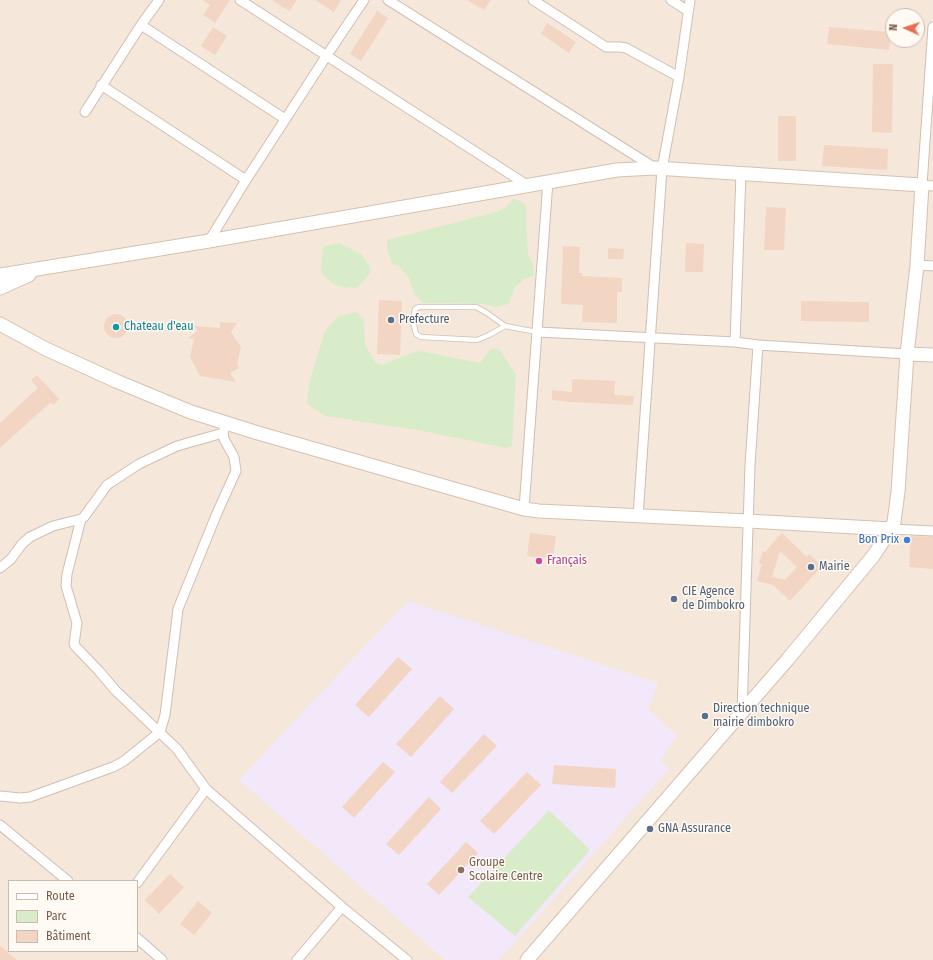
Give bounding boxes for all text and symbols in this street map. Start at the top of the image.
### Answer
north arrow [885,8,925,48]
text: N [887,24,900,31]
place label: Prefecture [399,313,449,327]
marker: Prefecture [386,315,396,325]
place label: Chateau d'eau [124,320,193,334]
marker: Chateau d'eau [111,322,121,332]
place label: Bon Prix [858,533,899,547]
marker: Bon Prix [902,535,912,545]
place label: Français [547,554,587,568]
marker: Français [534,556,544,566]
place label: Mairie [819,560,850,574]
marker: Mairie [806,562,816,572]
place label: CIE Agence de Dimbokro [682,585,745,613]
marker: CIE Agence de Dimbokro [669,594,679,604]
place label: Direction technique mairie dimbokro [713,702,809,730]
marker: Direction technique mairie dimbokro [700,711,710,721]
place label: GNA Assurance [658,822,731,836]
marker: GNA Assurance [645,824,655,834]
place label: Groupe Scolaire Centre [469,856,543,884]
marker: Groupe Scolaire Centre [456,865,466,875]
legend [8,880,138,952]
text: Route [46,889,75,903]
text: Parc [46,909,67,923]
text: Bâtiment [46,929,91,943]

